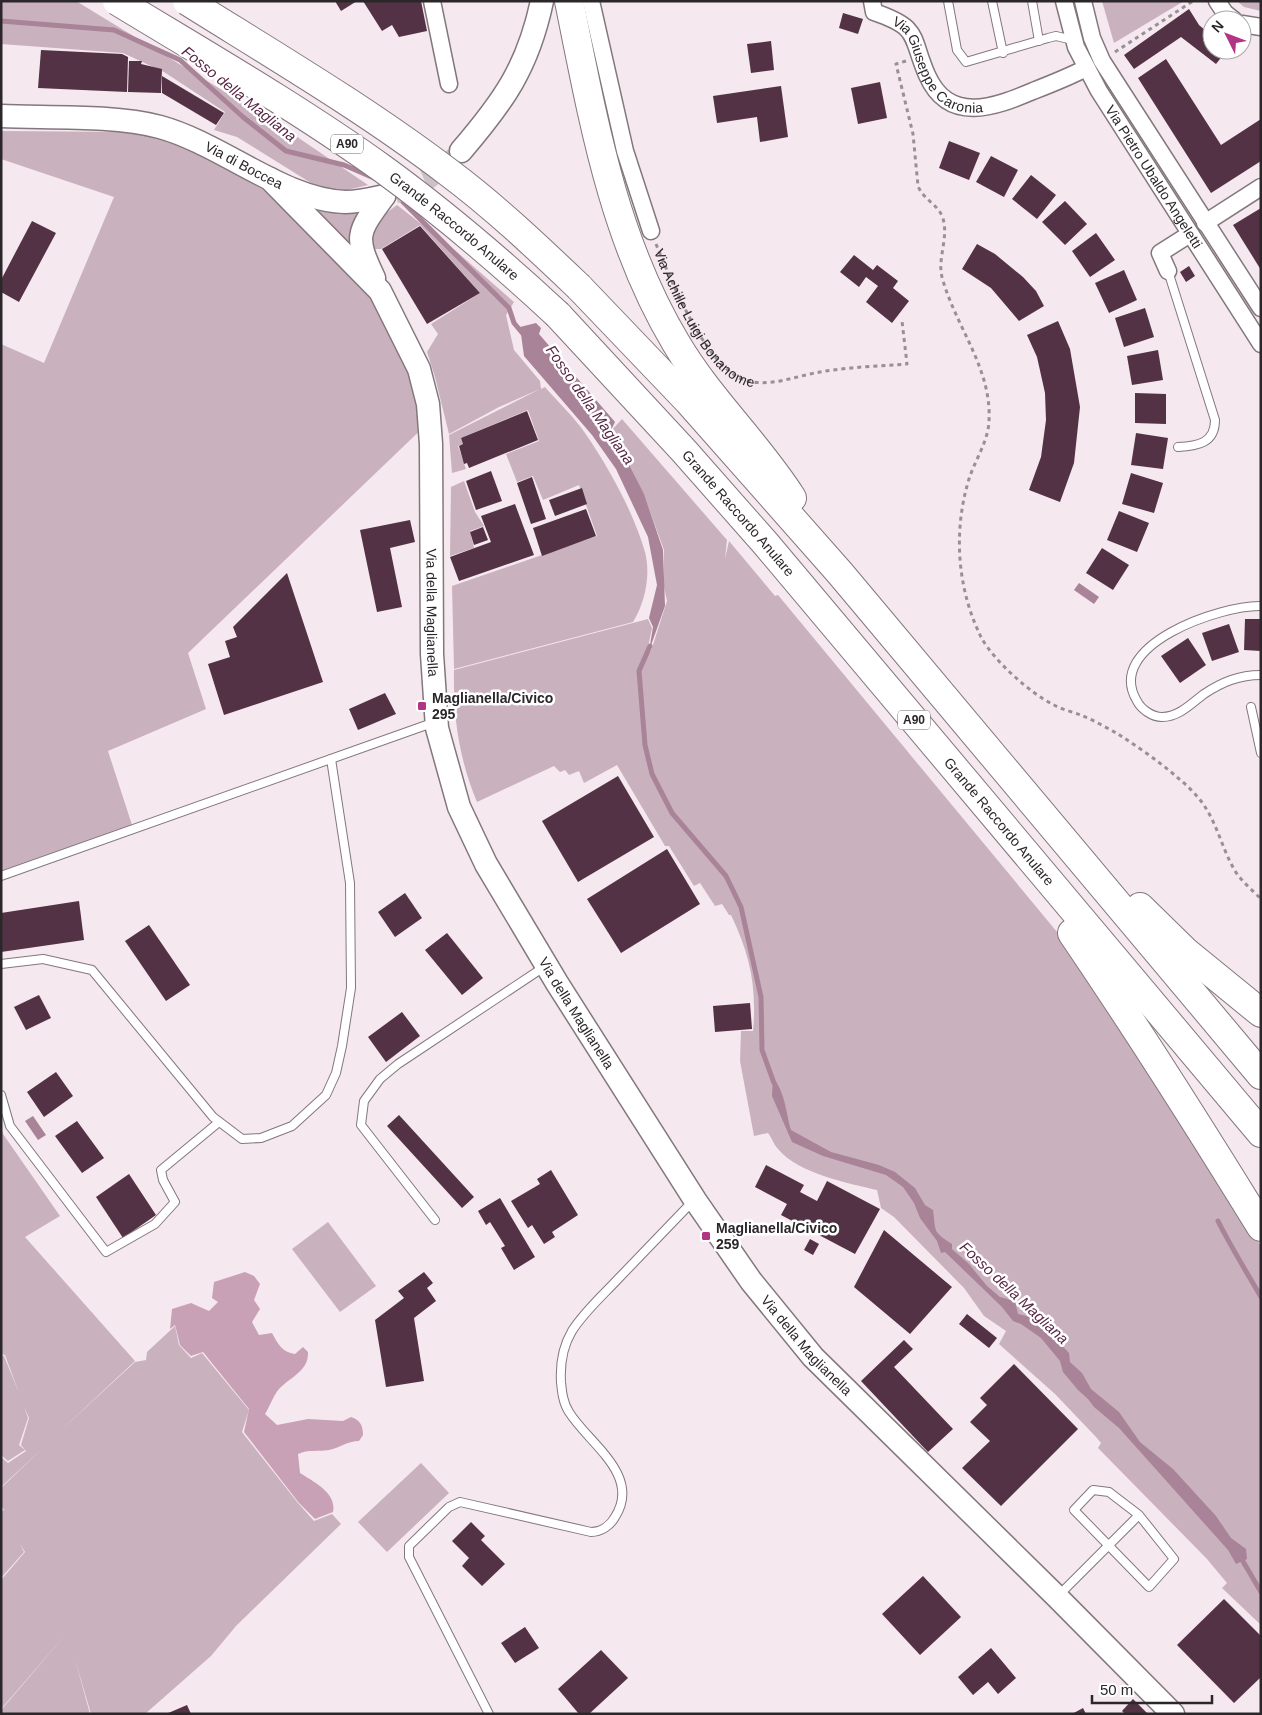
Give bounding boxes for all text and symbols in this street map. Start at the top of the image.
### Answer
north arrow [1202,10,1252,60]
street label: Via Giuseppe Caronia [890,13,984,116]
text: N [1208,17,1227,35]
water label: Fosso della Magliana [179,42,300,145]
street label: Via Pietro Ubaldo Angeletti [1102,102,1206,251]
road number: A90 [331,134,363,154]
street label: Via di Boccea [202,138,285,192]
street label: Grande Raccordo Anulare [387,169,522,284]
street label: Via Achille Luigi Bonanome [651,247,756,390]
water label: Fosso della Magliana [543,342,638,468]
street label: Grande Raccordo Anulare [679,447,798,580]
street label: Via della Maglianella [423,548,442,677]
place label: Maglianella/Civico 295 [432,690,553,722]
marker: Maglianella/Civico 295 [416,700,428,712]
road number: A90 [898,710,930,730]
street label: Grande Raccordo Anulare [941,754,1058,889]
street label: Via della Maglianella [536,954,617,1072]
place label: Maglianella/Civico 259 [716,1220,837,1252]
marker: Maglianella/Civico 259 [700,1230,712,1242]
water label: Fosso della Magliana [957,1238,1072,1347]
street label: Via della Maglianella [758,1292,855,1399]
scale bar [1092,1672,1212,1704]
text: 50 m [1100,1681,1133,1698]

